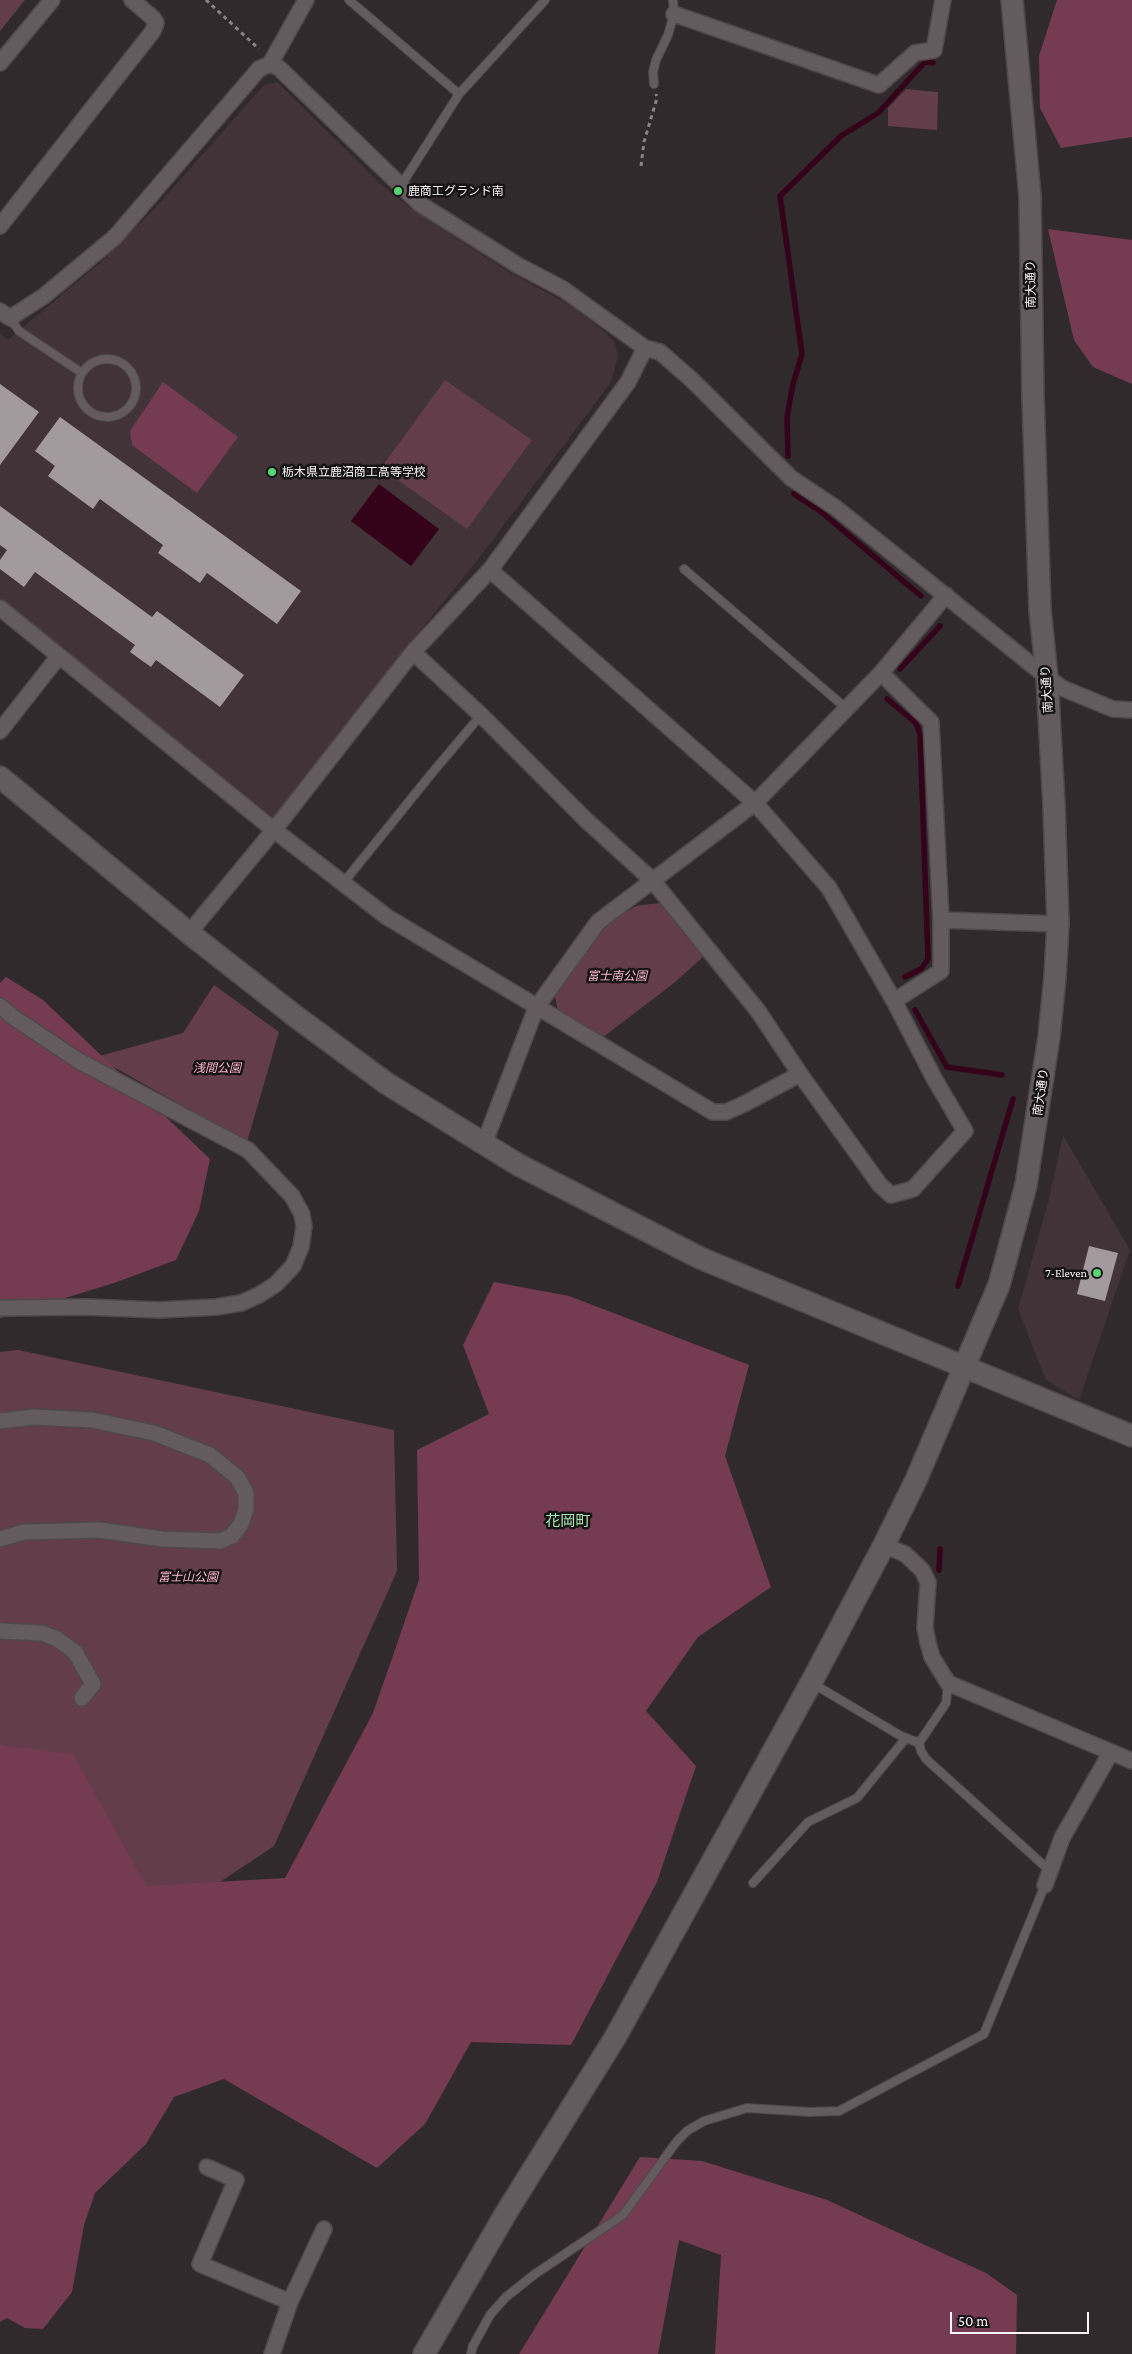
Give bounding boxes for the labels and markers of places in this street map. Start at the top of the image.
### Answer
place label: 鹿商工グランド南 [408,184,504,198]
marker: 鹿商工グランド南 [392,185,404,197]
place label: 栃木県立鹿沼商工高等学校 [282,465,426,479]
marker: 栃木県立鹿沼商工高等学校 [266,466,278,478]
place label: 7-Eleven [1045,1266,1087,1280]
marker: 7-Eleven [1091,1267,1103,1279]

